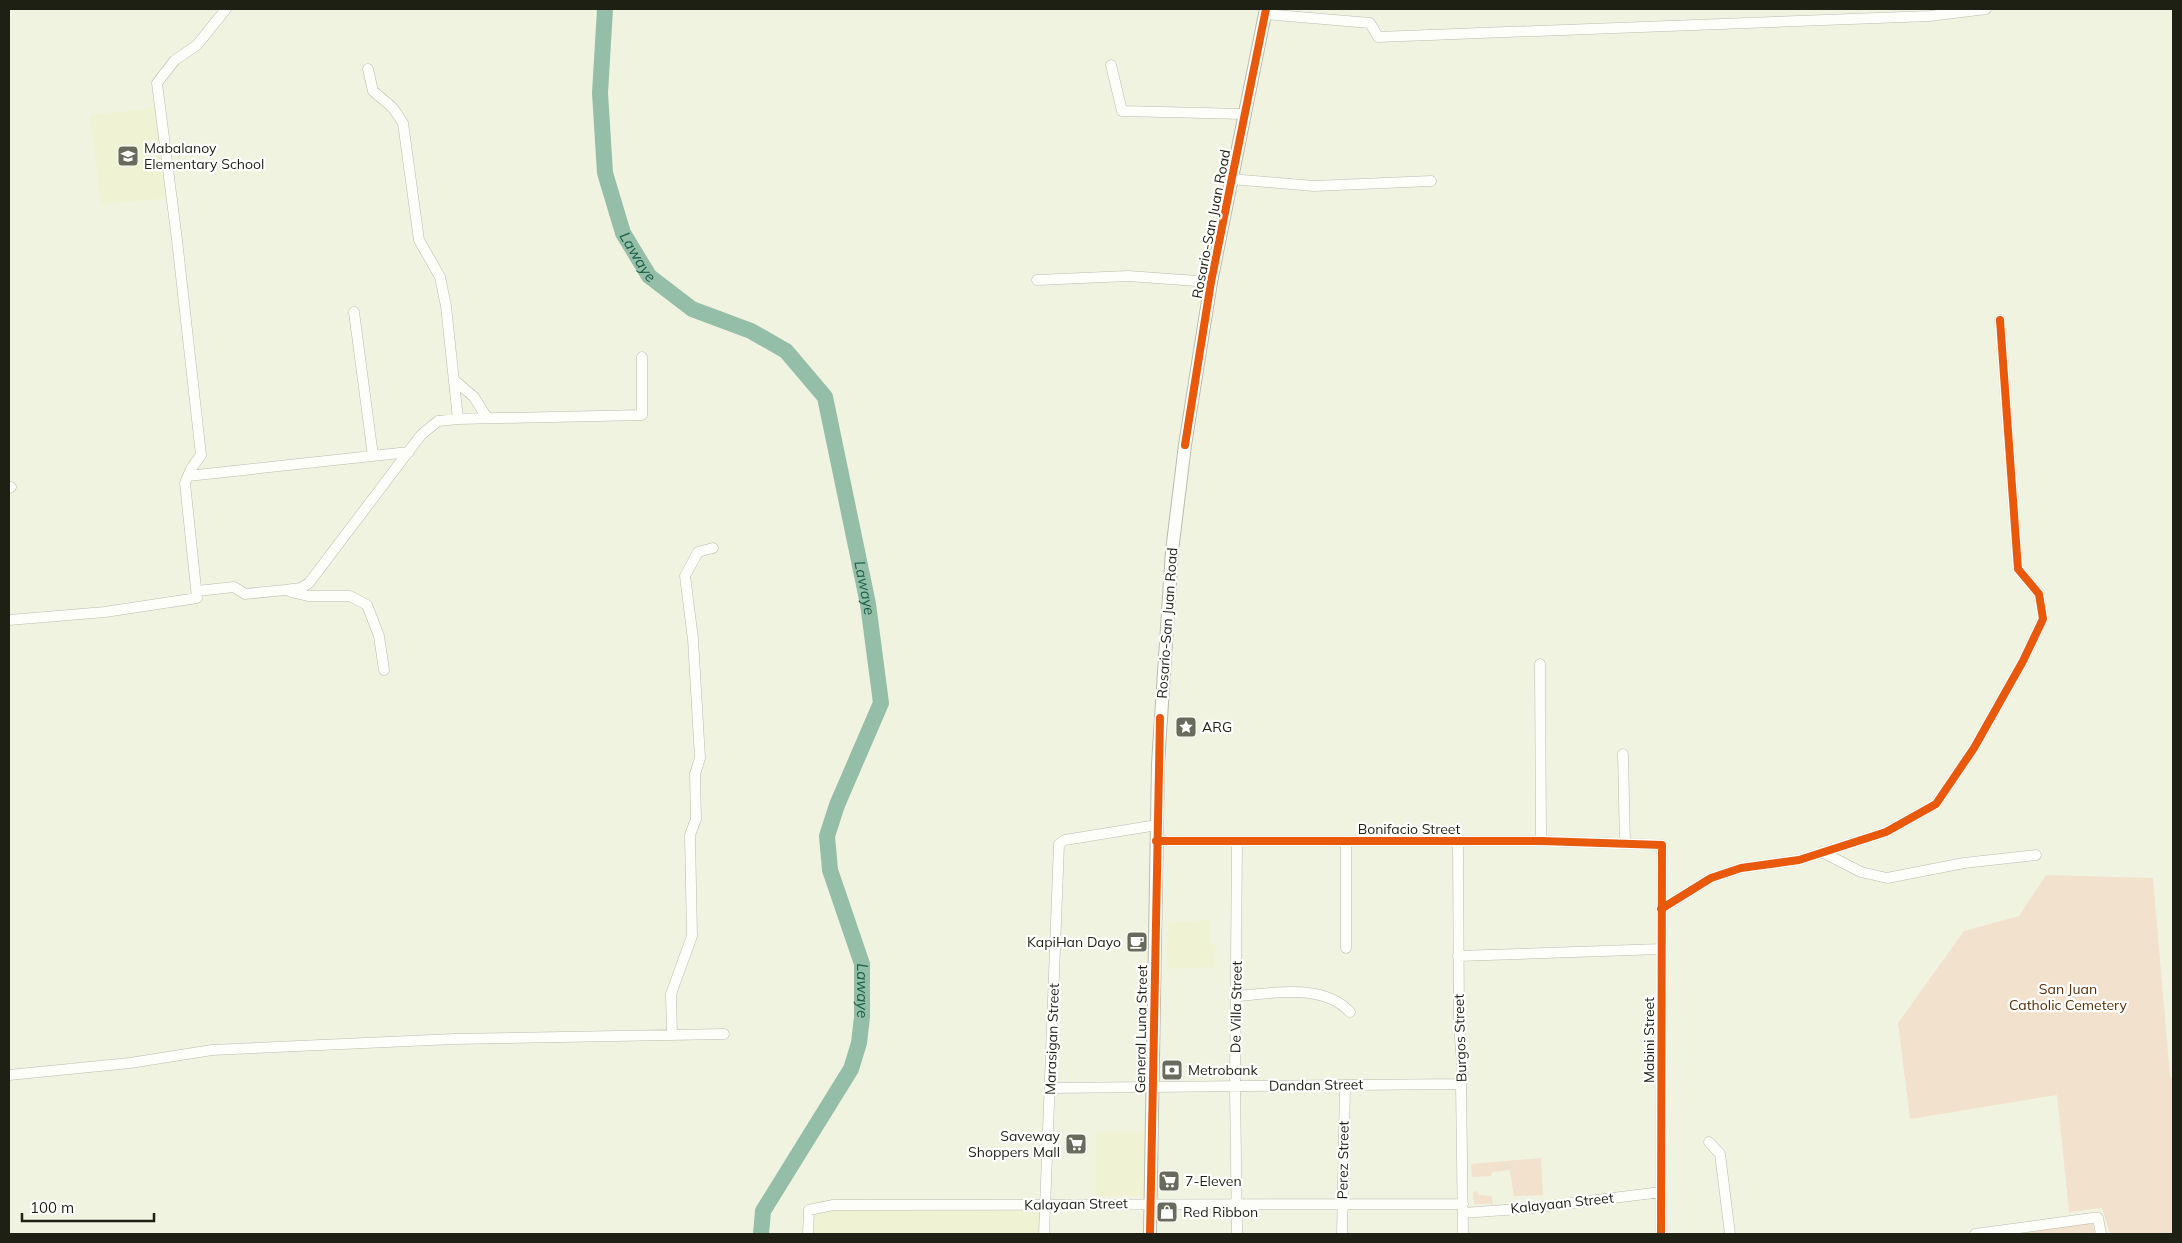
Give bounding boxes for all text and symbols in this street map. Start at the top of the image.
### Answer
place label: Mabalanoy Elementary School [144,139,264,173]
school or university icon: Mabalanoy Elementary School [116,144,140,168]
street label: Rosario-San Juan Road [1188,148,1234,300]
water label: Lawaye [616,228,659,286]
street label: Rosario-San Juan Road [1153,547,1181,699]
water label: Lawaye [850,559,879,616]
place icon: ARG [1174,715,1198,739]
place label: ARG [1202,718,1232,736]
street label: Bonifacio Street [1358,820,1460,838]
cafe icon: KapiHan Dayo [1125,930,1149,954]
place label: KapiHan Dayo [1027,933,1121,951]
street label: De Villa Street [1226,961,1246,1053]
water label: Lawaye [853,963,872,1018]
street label: General Luna Street [1131,964,1151,1093]
park label: San Juan Catholic Cemetery [2009,980,2128,1014]
street label: Marasigan Street [1041,983,1063,1095]
street label: Burgos Street [1449,993,1471,1082]
street label: Mabini Street [1640,997,1658,1083]
bank icon: Metrobank [1160,1058,1184,1082]
place label: Metrobank [1188,1061,1259,1079]
street label: Dandan Street [1269,1075,1363,1095]
street label: Perez Street [1333,1120,1353,1199]
place label: Saveway Shoppers Mall [968,1127,1061,1161]
supermarket icon: Saveway Shoppers Mall [1064,1132,1088,1156]
supermarket icon: 7-Eleven [1157,1169,1181,1193]
place label: 7-Eleven [1185,1172,1242,1190]
street label: Kalayaan Street [1510,1189,1615,1217]
scale bar [22,1190,155,1222]
street label: Kalayaan Street [1024,1194,1128,1214]
text: 100 m [30,1198,74,1217]
shop icon: Red Ribbon [1155,1200,1179,1224]
place label: Red Ribbon [1183,1203,1258,1221]

